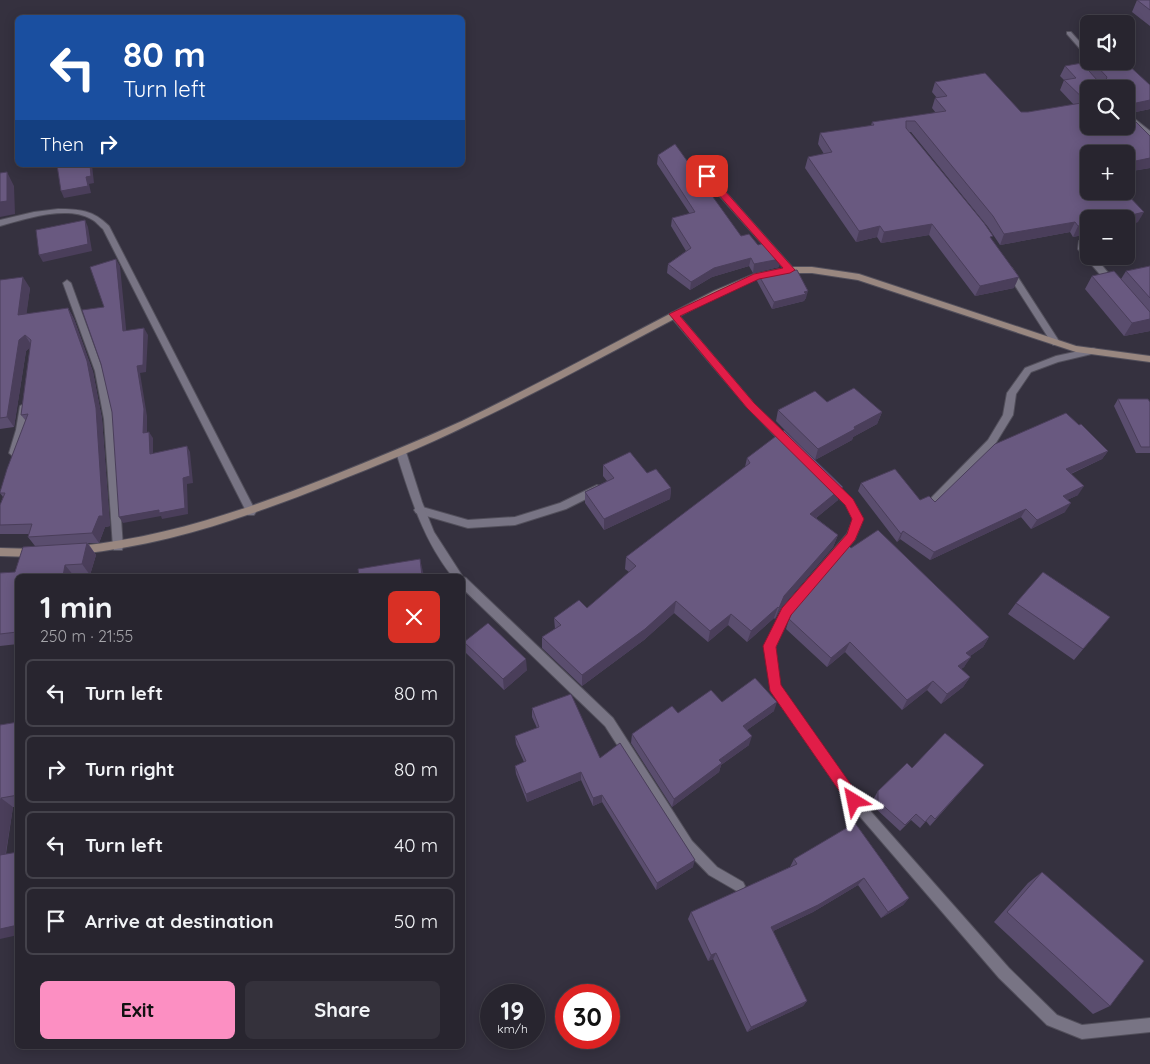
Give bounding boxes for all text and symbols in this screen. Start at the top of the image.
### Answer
map controls [1080,15,1135,265]
button: sound [1080,15,1135,70]
text: 80 m [123,32,206,76]
icon: left [40,35,105,100]
text: Turn left [123,75,206,103]
button: search [1080,80,1135,135]
icon: right [94,130,122,158]
text: Then [40,132,84,156]
button: + [1080,145,1135,200]
pin [686,155,728,197]
icon: arrive [693,162,721,190]
button: − [1080,210,1135,265]
text: 1 min [40,588,113,626]
button: close [388,591,440,643]
text: 250 m · 21:55 [40,626,133,646]
icon: left [42,679,70,707]
text: Turn left [85,681,163,705]
text: 80 m [394,681,438,705]
icon: right [42,755,70,783]
text: Turn right [85,757,174,781]
text: 80 m [394,757,438,781]
position arrow [827,774,879,826]
icon: left [42,831,70,859]
text: Turn left [85,833,163,857]
text: 40 m [394,833,438,857]
icon: arrive [42,907,70,935]
text: Arrive at destination [85,909,274,933]
text: 50 m [394,909,438,933]
button: Exit [40,981,235,1039]
button: Share [245,981,440,1039]
speed limit sign: 30 [555,984,620,1049]
text: 19 [501,995,524,1026]
text: km/h [497,1021,528,1036]

